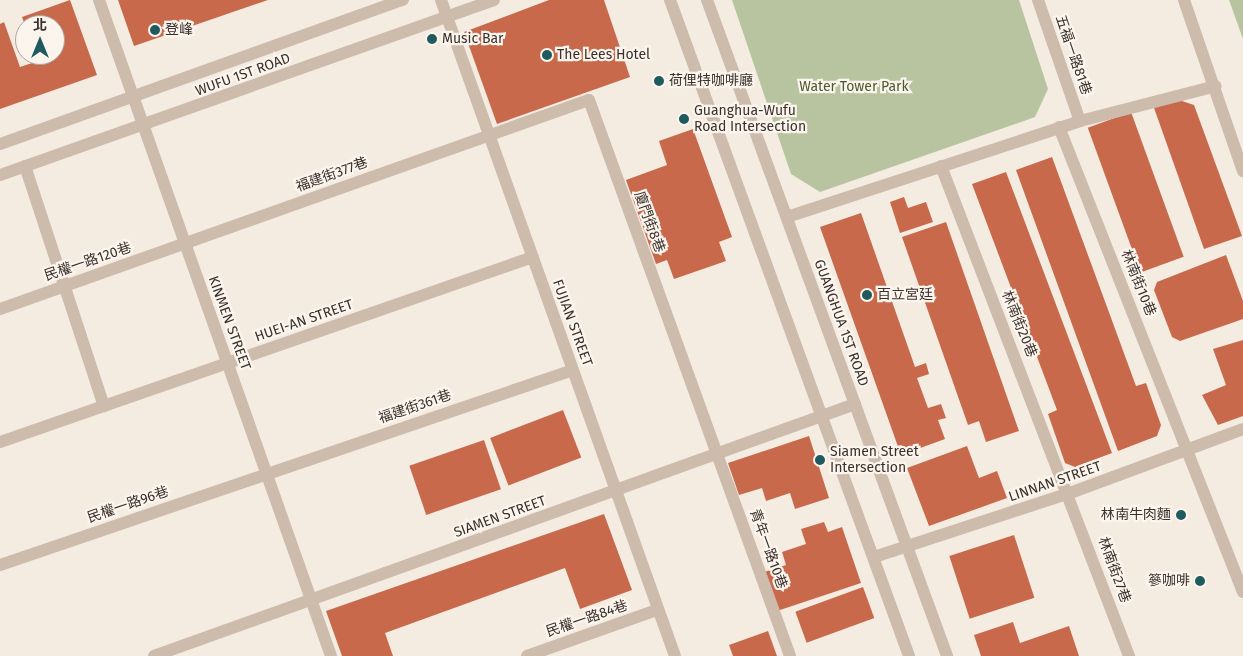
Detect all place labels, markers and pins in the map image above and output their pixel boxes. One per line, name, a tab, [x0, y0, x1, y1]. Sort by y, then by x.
place label: 登峰	[165, 22, 193, 38]
marker: 登峰	[149, 24, 161, 36]
place label: Music Bar	[442, 31, 503, 47]
marker: Music Bar	[426, 33, 438, 45]
place label: The Lees Hotel	[557, 47, 650, 63]
marker: The Lees Hotel	[541, 49, 553, 61]
place label: 荷俚特咖啡廳	[669, 73, 753, 89]
marker: 荷俚特咖啡廳	[653, 75, 665, 87]
place label: Guanghua-Wufu Road Intersection	[694, 103, 806, 136]
marker: Guanghua-Wufu Road Intersection	[678, 113, 690, 125]
place label: 百立宮廷	[877, 287, 933, 303]
marker: 百立宮廷	[861, 289, 873, 301]
place label: Siamen Street Intersection	[830, 444, 919, 477]
marker: Siamen Street Intersection	[814, 454, 826, 466]
place label: 林南牛肉麵	[1101, 507, 1171, 523]
marker: 林南牛肉麵	[1175, 509, 1187, 521]
place label: 篸咖啡	[1148, 573, 1190, 589]
marker: 篸咖啡	[1194, 575, 1206, 587]

